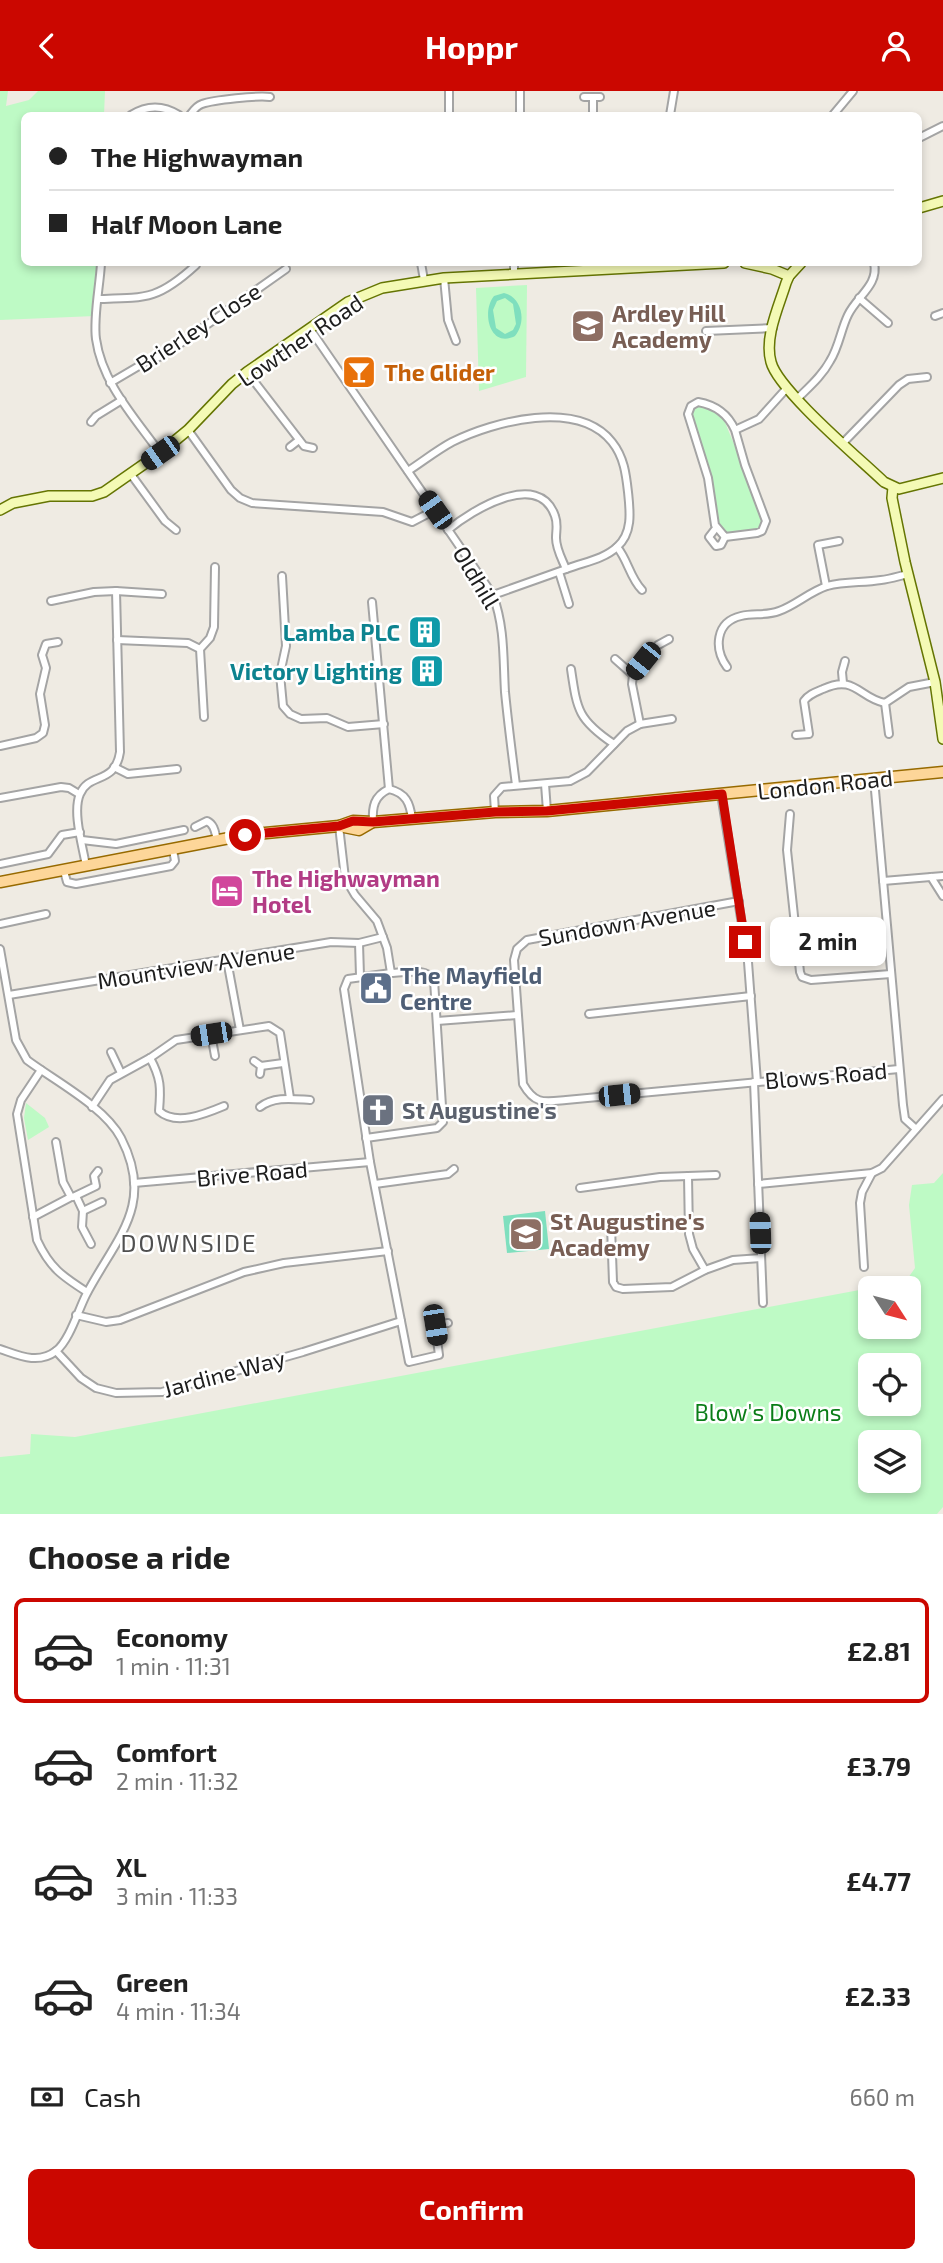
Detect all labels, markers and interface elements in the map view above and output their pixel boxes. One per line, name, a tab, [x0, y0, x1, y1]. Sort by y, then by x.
icon: back	[28, 27, 66, 65]
text: Hoppr	[425, 27, 518, 65]
icon: person	[877, 27, 915, 65]
text: The Highwayman	[91, 141, 303, 172]
text: Half Moon Lane	[91, 208, 283, 239]
street label: Brierley Close	[130, 276, 266, 378]
street label: Lowther Road	[232, 288, 368, 392]
place label: Ardley Hill Academy	[612, 299, 726, 353]
school or university icon: Ardley Hill Academy	[569, 307, 607, 345]
bar icon: The Glider	[340, 353, 378, 391]
place label: The Glider	[384, 358, 495, 386]
car	[137, 432, 184, 474]
car	[415, 487, 456, 533]
street label: Oldhill	[447, 541, 507, 614]
building icon: Lamba PLC	[406, 613, 444, 651]
place label: Lamba PLC	[283, 618, 400, 646]
car	[622, 638, 665, 684]
building icon: Victory Lighting	[408, 652, 446, 690]
place label: Victory Lighting	[230, 657, 403, 685]
street label: London Road	[756, 763, 894, 805]
route start	[229, 819, 261, 851]
place label: The Highwayman Hotel	[252, 864, 440, 918]
hotel icon: The Highwayman Hotel	[208, 872, 246, 910]
street label: Sundown Avenue	[536, 893, 718, 951]
callout: 2 min	[770, 917, 885, 967]
route end	[729, 926, 761, 958]
text: 2 min	[799, 927, 857, 955]
street label: Mountview AVenue	[95, 936, 297, 994]
place label: The Mayfield Centre	[400, 961, 542, 1015]
public building icon: The Mayfield Centre	[357, 969, 395, 1007]
car	[189, 1020, 234, 1048]
street label: Blows Road	[764, 1056, 888, 1094]
car	[598, 1082, 641, 1108]
church icon: St Augustine's	[359, 1091, 397, 1129]
place label: St Augustine's	[402, 1096, 557, 1124]
street label: Brive Road	[195, 1154, 309, 1192]
place label: St Augustine's Academy	[550, 1207, 705, 1261]
car	[749, 1212, 772, 1254]
school or university icon: St Augustine's Academy	[507, 1215, 545, 1253]
district label: DOWNSIDE	[121, 1228, 257, 1257]
north arrow	[858, 1276, 920, 1339]
map controls	[858, 1276, 921, 1493]
car	[422, 1303, 449, 1347]
street label: Jardine Way	[160, 1343, 288, 1403]
button: locate	[858, 1353, 921, 1416]
park label: Blow's Downs	[695, 1398, 841, 1426]
button: layers	[858, 1430, 921, 1493]
text: Choose a ride	[28, 1537, 231, 1575]
icon: car	[32, 1619, 95, 1682]
text: Economy	[116, 1621, 228, 1652]
text: £2.81	[847, 1635, 911, 1666]
text: 1 min · 11:31	[116, 1652, 231, 1680]
icon: car	[32, 1734, 95, 1797]
text: Comfort	[116, 1736, 217, 1767]
text: £3.79	[846, 1750, 911, 1781]
text: 2 min · 11:32	[116, 1767, 238, 1795]
icon: car	[32, 1849, 95, 1912]
text: XL	[116, 1851, 147, 1882]
text: £4.77	[846, 1865, 911, 1896]
text: 3 min · 11:33	[116, 1882, 238, 1910]
icon: car	[32, 1964, 95, 2027]
text: Green	[116, 1966, 189, 1997]
text: £2.33	[845, 1980, 911, 2011]
text: 4 min · 11:34	[116, 1997, 241, 2025]
icon: cash	[28, 2078, 66, 2116]
text: Cash	[84, 2081, 141, 2112]
text: 660 m	[850, 2083, 915, 2111]
button: Confirm	[28, 2169, 915, 2249]

